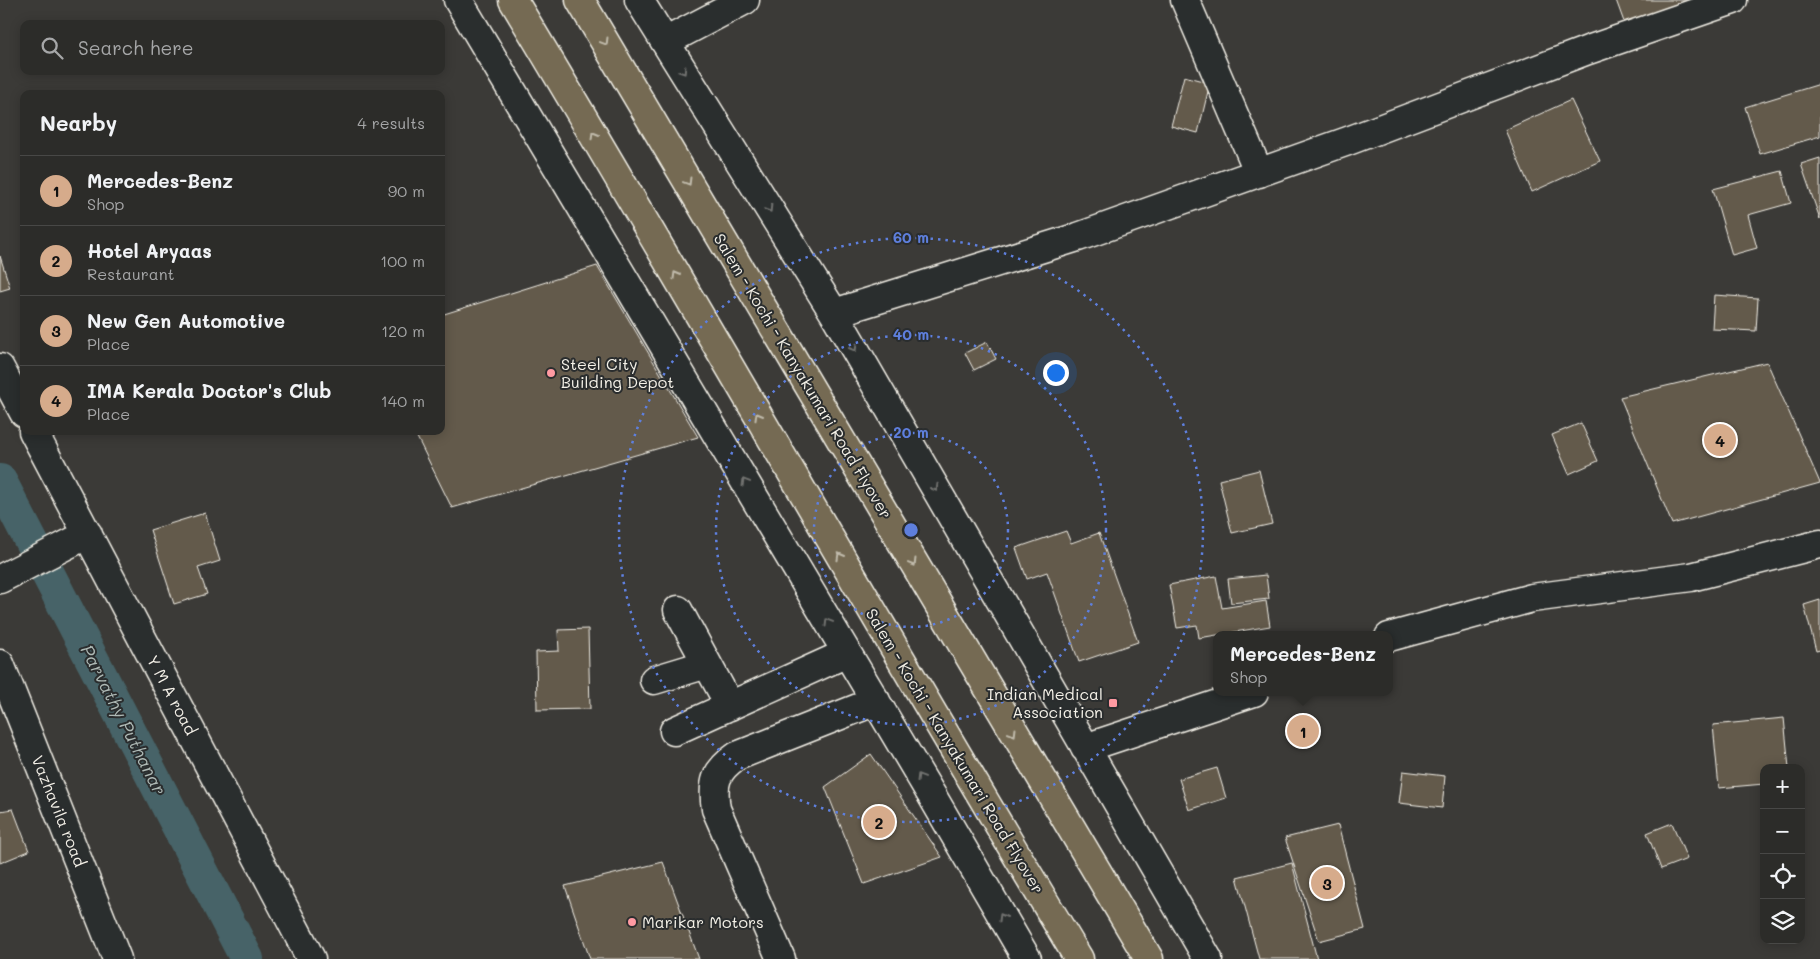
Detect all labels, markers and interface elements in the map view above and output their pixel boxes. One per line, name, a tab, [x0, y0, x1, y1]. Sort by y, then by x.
search box	[20, 20, 445, 75]
icon: search	[38, 34, 66, 62]
text: Search here	[78, 35, 194, 60]
one-way arrow	[599, 36, 609, 45]
one-way arrow	[677, 66, 687, 75]
text: Nearby	[40, 109, 117, 136]
text: 4 results	[357, 112, 425, 133]
one-way arrow	[590, 131, 600, 140]
text: Mercedes-Benz	[87, 168, 233, 193]
one-way arrow	[682, 176, 692, 185]
text: 1	[52, 180, 60, 201]
text: 90 m	[388, 180, 425, 201]
text: Shop	[87, 193, 124, 214]
one-way arrow	[763, 203, 772, 213]
text: 60 m	[893, 227, 929, 247]
street label: Salem - Kochi - Kanyakumari Road Flyover	[710, 229, 897, 522]
text: Hotel Aryaas	[87, 238, 212, 263]
text: 2	[52, 250, 60, 271]
text: 100 m	[380, 250, 425, 271]
text: Restaurant	[87, 263, 175, 284]
one-way arrow	[672, 272, 682, 281]
text: New Gen Automotive	[87, 308, 285, 333]
text: 3	[51, 320, 61, 341]
text: 120 m	[381, 320, 425, 341]
text: 40 m	[893, 324, 929, 344]
text: Place	[87, 333, 130, 354]
one-way arrow	[847, 342, 857, 351]
place label: Steel City Building Depot	[561, 353, 674, 392]
your location	[1043, 360, 1069, 386]
marker: Steel City Building Depot	[545, 367, 557, 379]
text: IMA Kerala Doctor's Club	[87, 378, 331, 403]
text: 4	[51, 390, 61, 411]
text: 140 m	[381, 390, 425, 411]
text: Place	[87, 403, 130, 424]
one-way arrow	[754, 412, 764, 421]
pin: 4	[1704, 421, 1736, 459]
text: 20 m	[893, 422, 929, 442]
one-way arrow	[742, 479, 752, 488]
one-way arrow	[929, 483, 939, 492]
centre of rings	[902, 521, 920, 539]
one-way arrow	[836, 552, 846, 561]
one-way arrow	[907, 557, 917, 566]
street label: Salem - Kochi - Kanyakumari Road Flyover	[862, 604, 1049, 897]
one-way arrow	[825, 618, 835, 627]
popup	[1213, 631, 1393, 696]
water label: Parvathy Puthanar	[76, 640, 172, 799]
text: Mercedes-Benz	[1230, 641, 1376, 666]
street label: Y M A road	[143, 651, 202, 738]
text: Shop	[1230, 666, 1267, 687]
place label: Indian Medical Association	[987, 683, 1103, 722]
marker: Indian Medical Association	[1107, 697, 1119, 709]
pin: 1	[1287, 712, 1319, 750]
one-way arrow	[1007, 727, 1017, 736]
street label: Vazhavila road	[28, 752, 91, 870]
map controls	[1760, 764, 1805, 944]
button: +	[1760, 764, 1805, 809]
one-way arrow	[917, 773, 927, 782]
pin: 2	[863, 803, 895, 841]
button: −	[1760, 809, 1805, 854]
button: locate	[1760, 854, 1805, 899]
pin: 3	[1311, 864, 1343, 902]
button: layers	[1760, 899, 1805, 944]
place label: Marikar Motors	[642, 911, 764, 932]
one-way arrow	[999, 913, 1009, 922]
marker: Marikar Motors	[626, 916, 638, 928]

